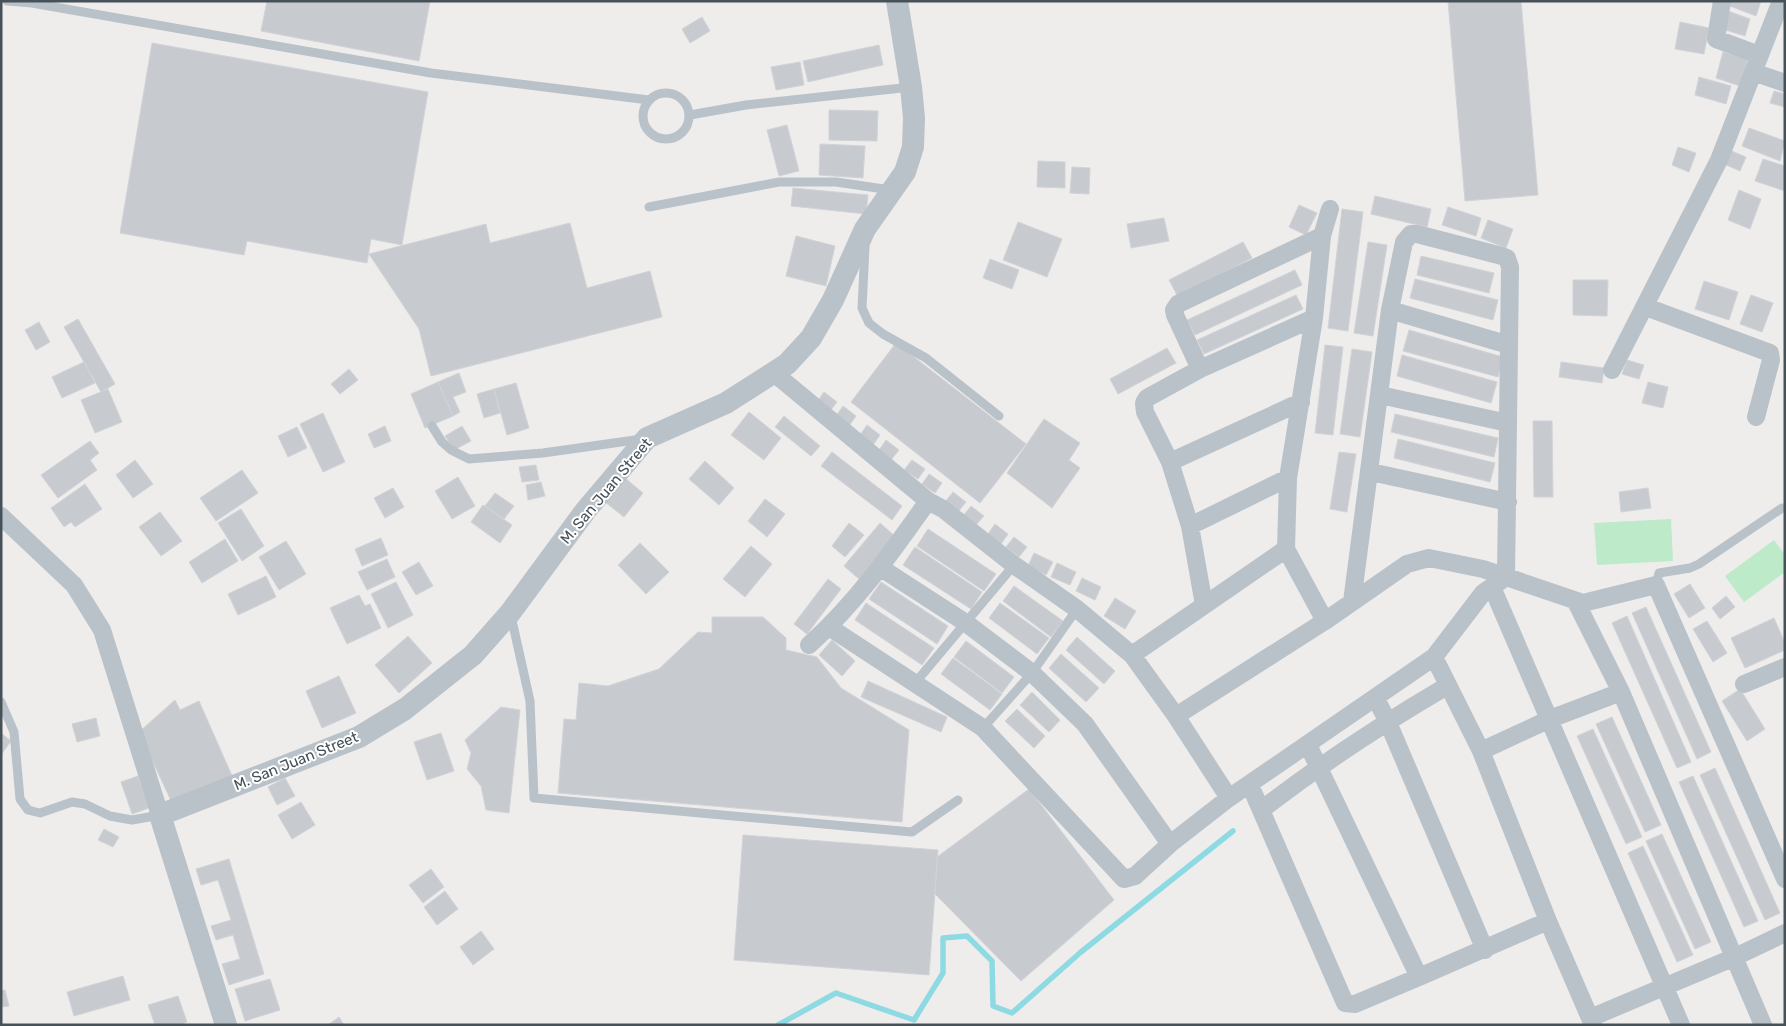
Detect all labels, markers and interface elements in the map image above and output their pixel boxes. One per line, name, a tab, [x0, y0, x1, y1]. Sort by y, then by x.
street label: M. San Juan Street	[557, 434, 656, 548]
street label: M. San Juan Street	[231, 728, 361, 794]

